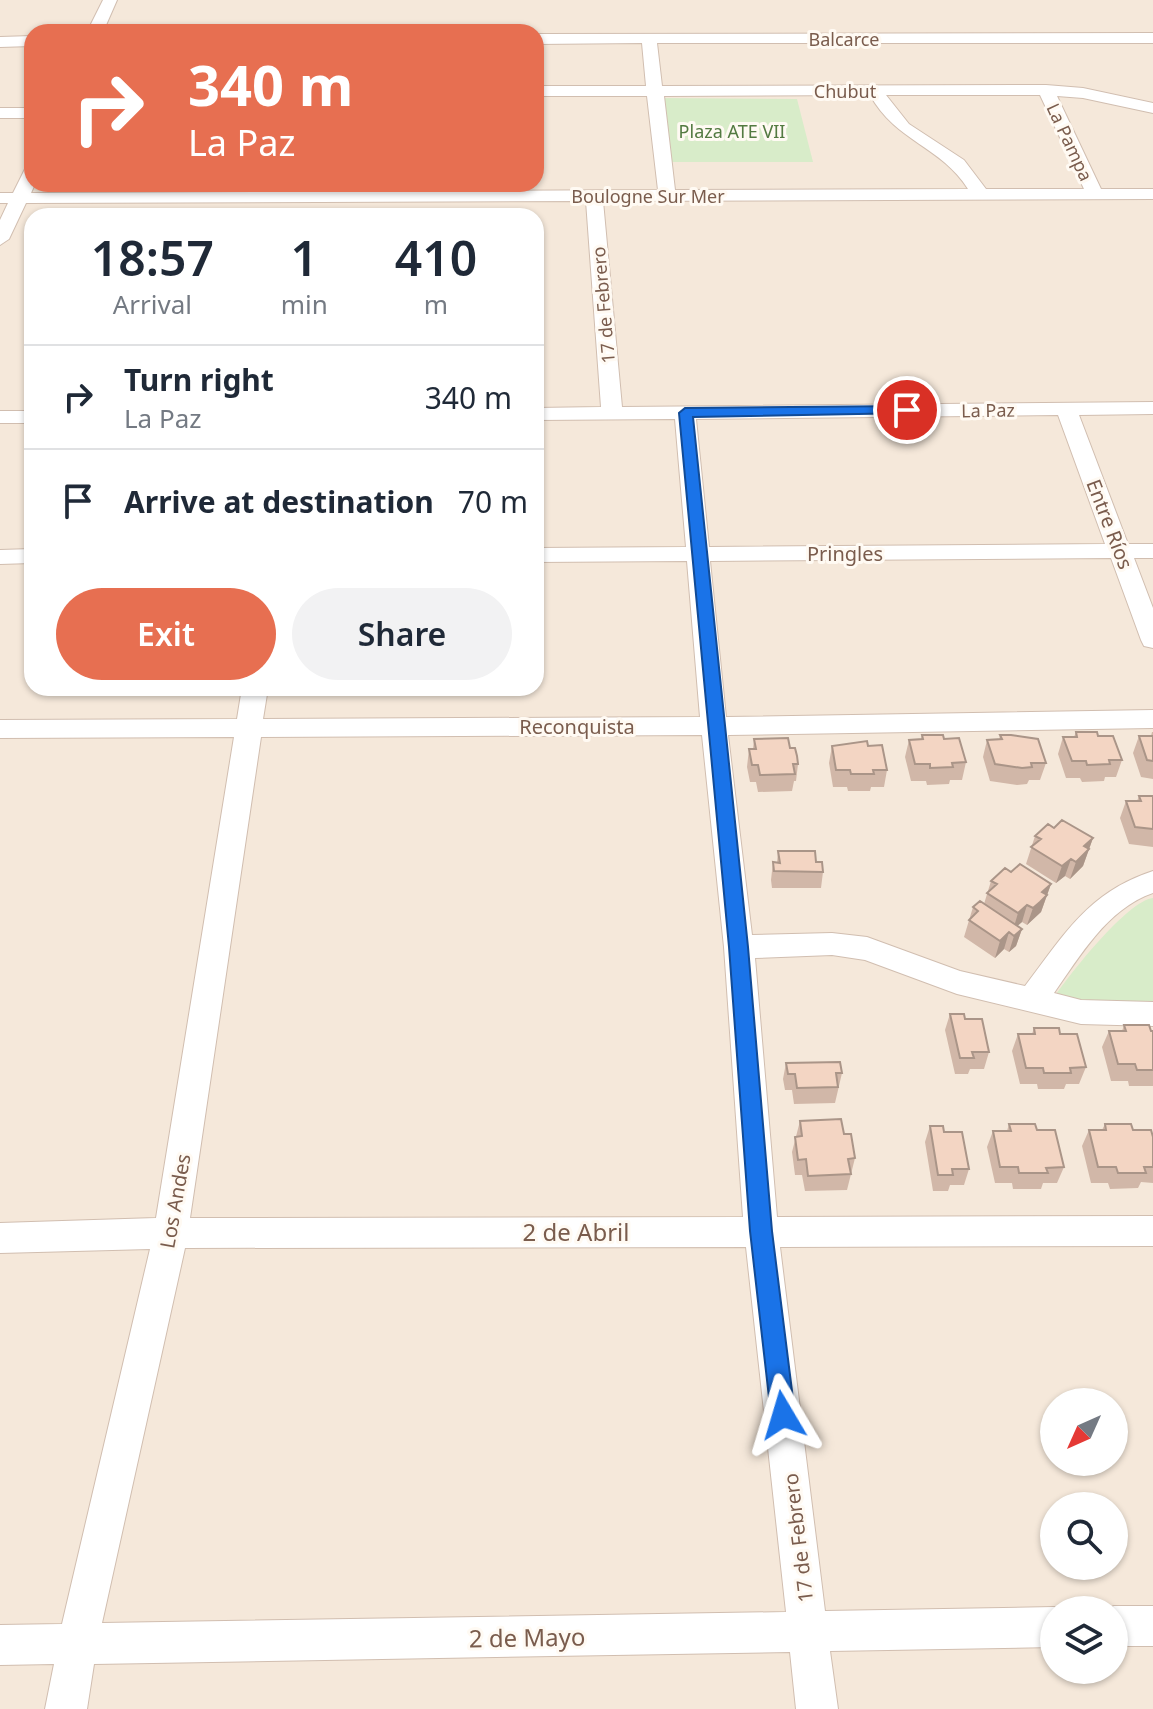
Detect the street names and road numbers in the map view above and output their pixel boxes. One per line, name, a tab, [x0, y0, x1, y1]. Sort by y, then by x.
street label: Balcarce	[808, 27, 880, 51]
street label: Chubut	[814, 79, 877, 103]
street label: La Pampa	[1042, 99, 1098, 185]
street label: Boulogne Sur Mer	[571, 184, 725, 208]
street label: 17 de Febrero	[586, 246, 620, 364]
street label: La Paz	[961, 398, 1015, 422]
street label: Entre Ríos	[1080, 475, 1140, 573]
street label: Pringles	[807, 540, 883, 567]
street label: Reconquista	[519, 713, 635, 740]
street label: Los Andes	[153, 1152, 197, 1250]
street label: 2 de Abril	[523, 1215, 629, 1248]
street label: 17 de Febrero	[777, 1472, 819, 1604]
street label: 2 de Mayo	[468, 1619, 586, 1655]

